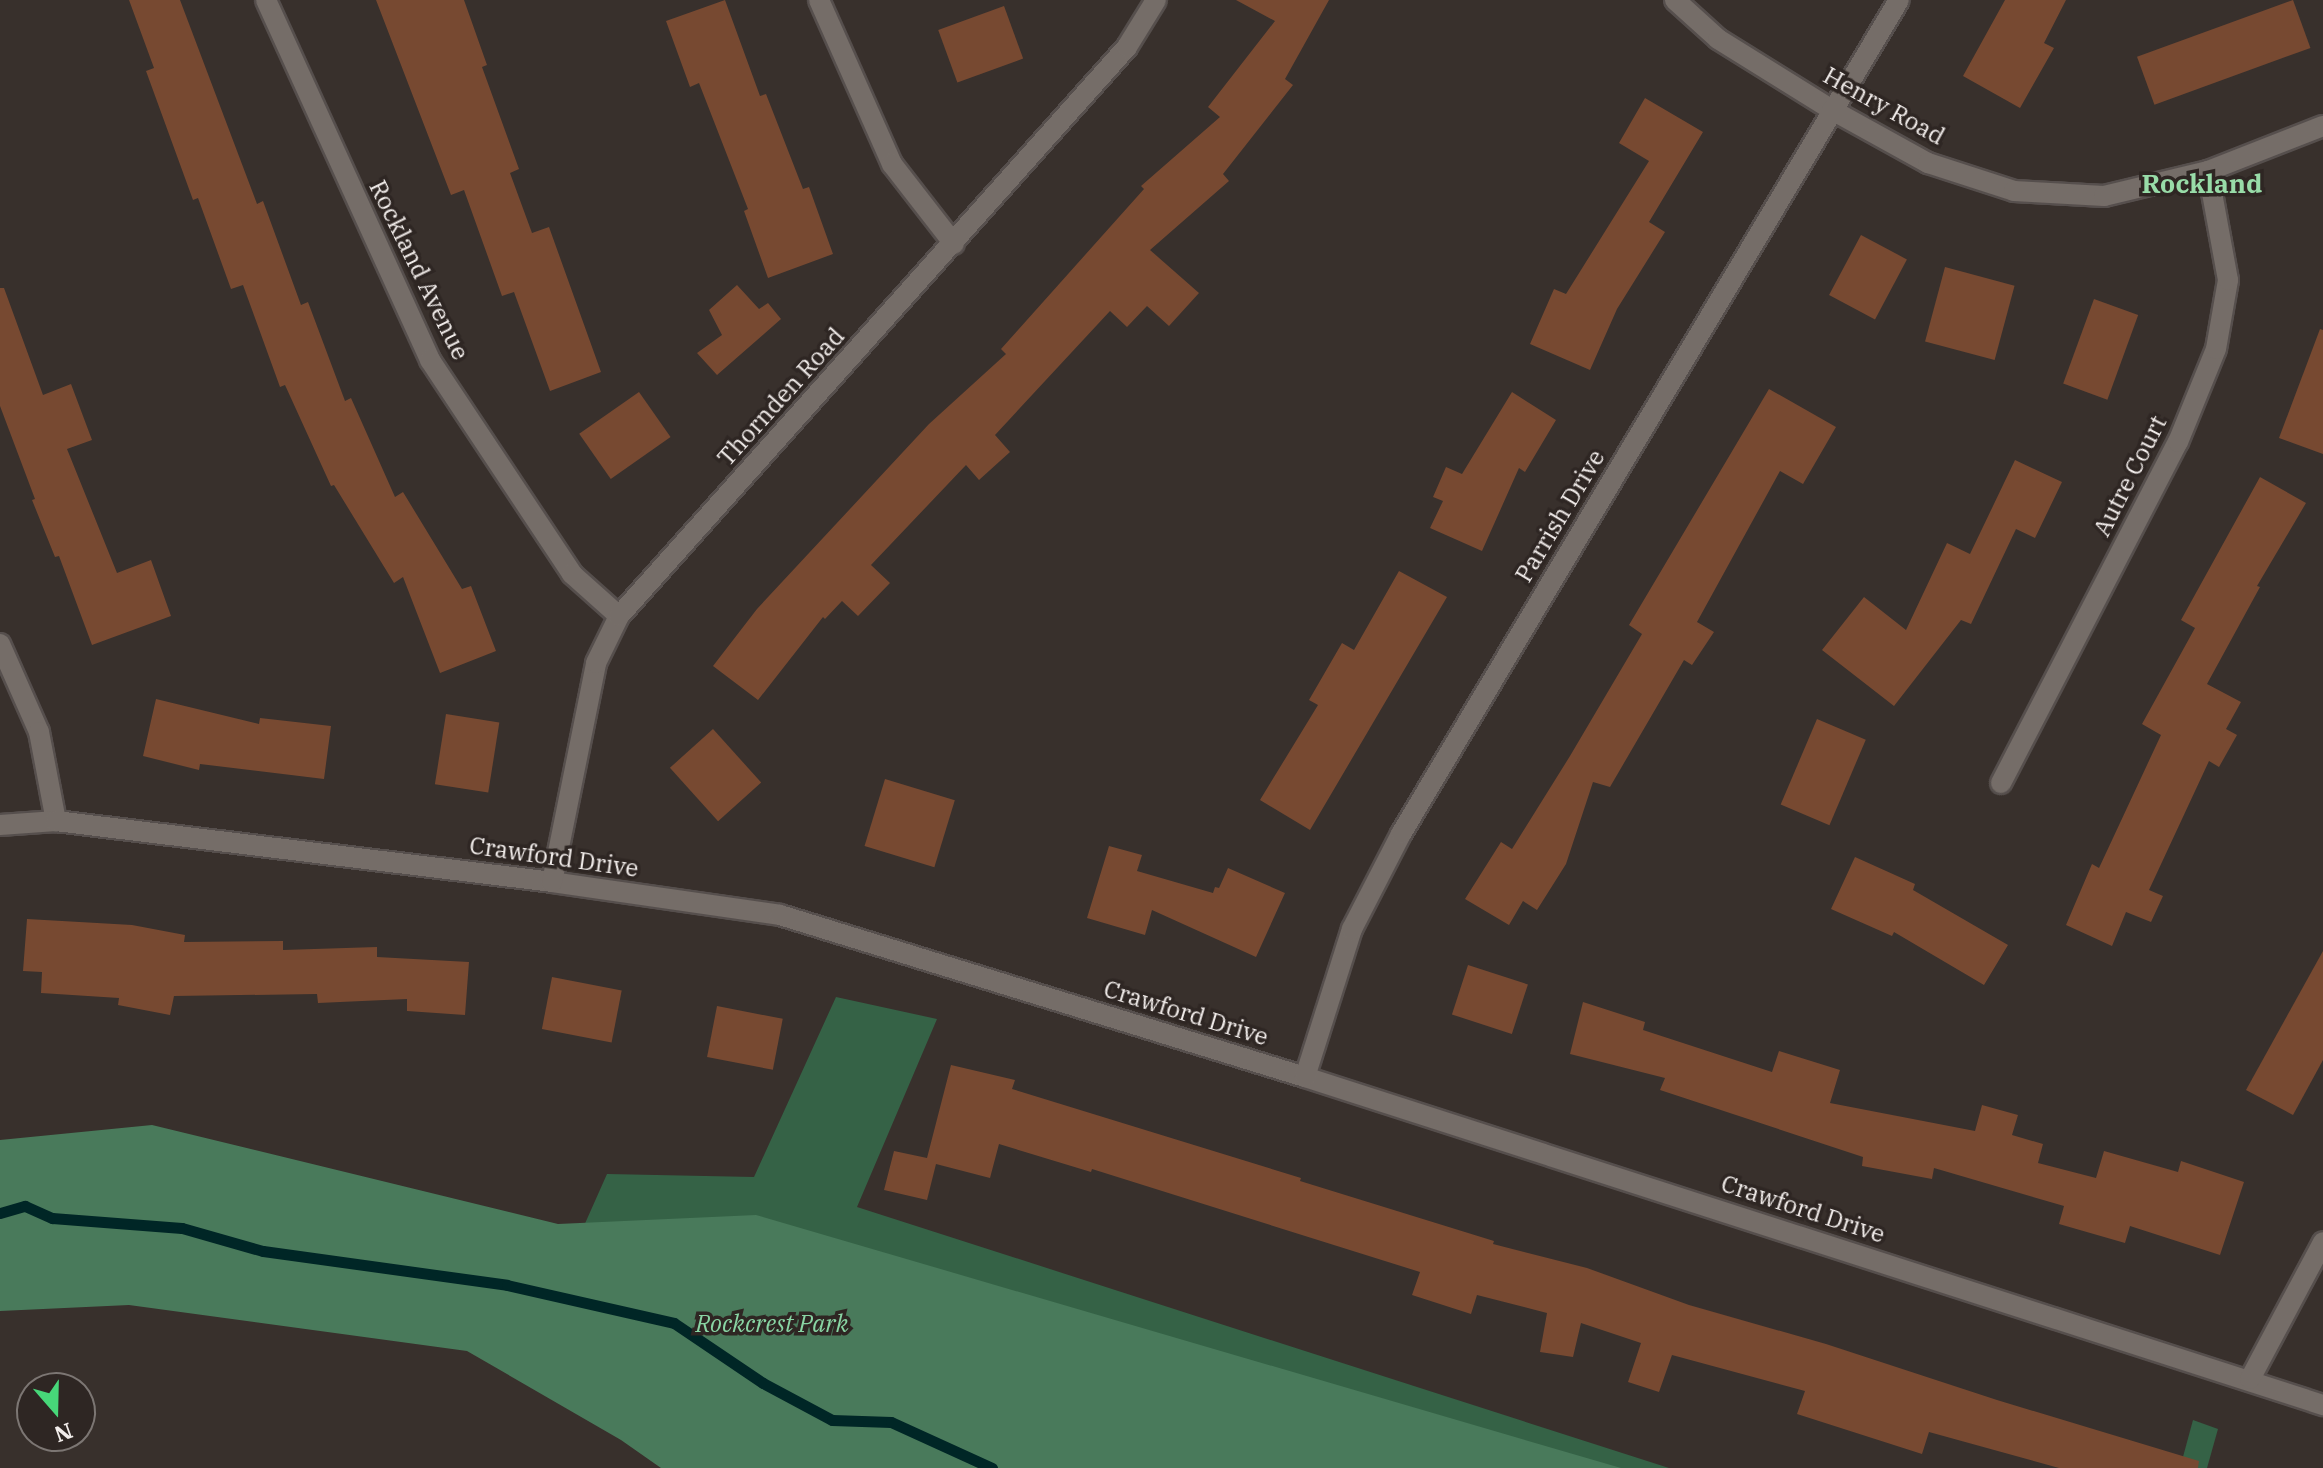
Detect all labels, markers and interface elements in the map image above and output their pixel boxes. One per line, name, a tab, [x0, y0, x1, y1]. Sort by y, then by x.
street label: Henry Road	[1818, 61, 1950, 151]
district label: Rockland	[2142, 168, 2262, 200]
street label: Rockland Avenue	[363, 176, 475, 364]
street label: Thornden Road	[712, 322, 850, 472]
street label: Autre Court	[2087, 411, 2173, 541]
street label: Parrish Drive	[1509, 445, 1611, 587]
street label: Crawford Drive	[468, 831, 640, 883]
street label: Crawford Drive	[1100, 974, 1272, 1052]
street label: Crawford Drive	[1718, 1169, 1888, 1249]
park label: Rockcrest Park	[696, 1310, 848, 1338]
north arrow	[16, 1372, 96, 1452]
text: N	[51, 1417, 77, 1450]

